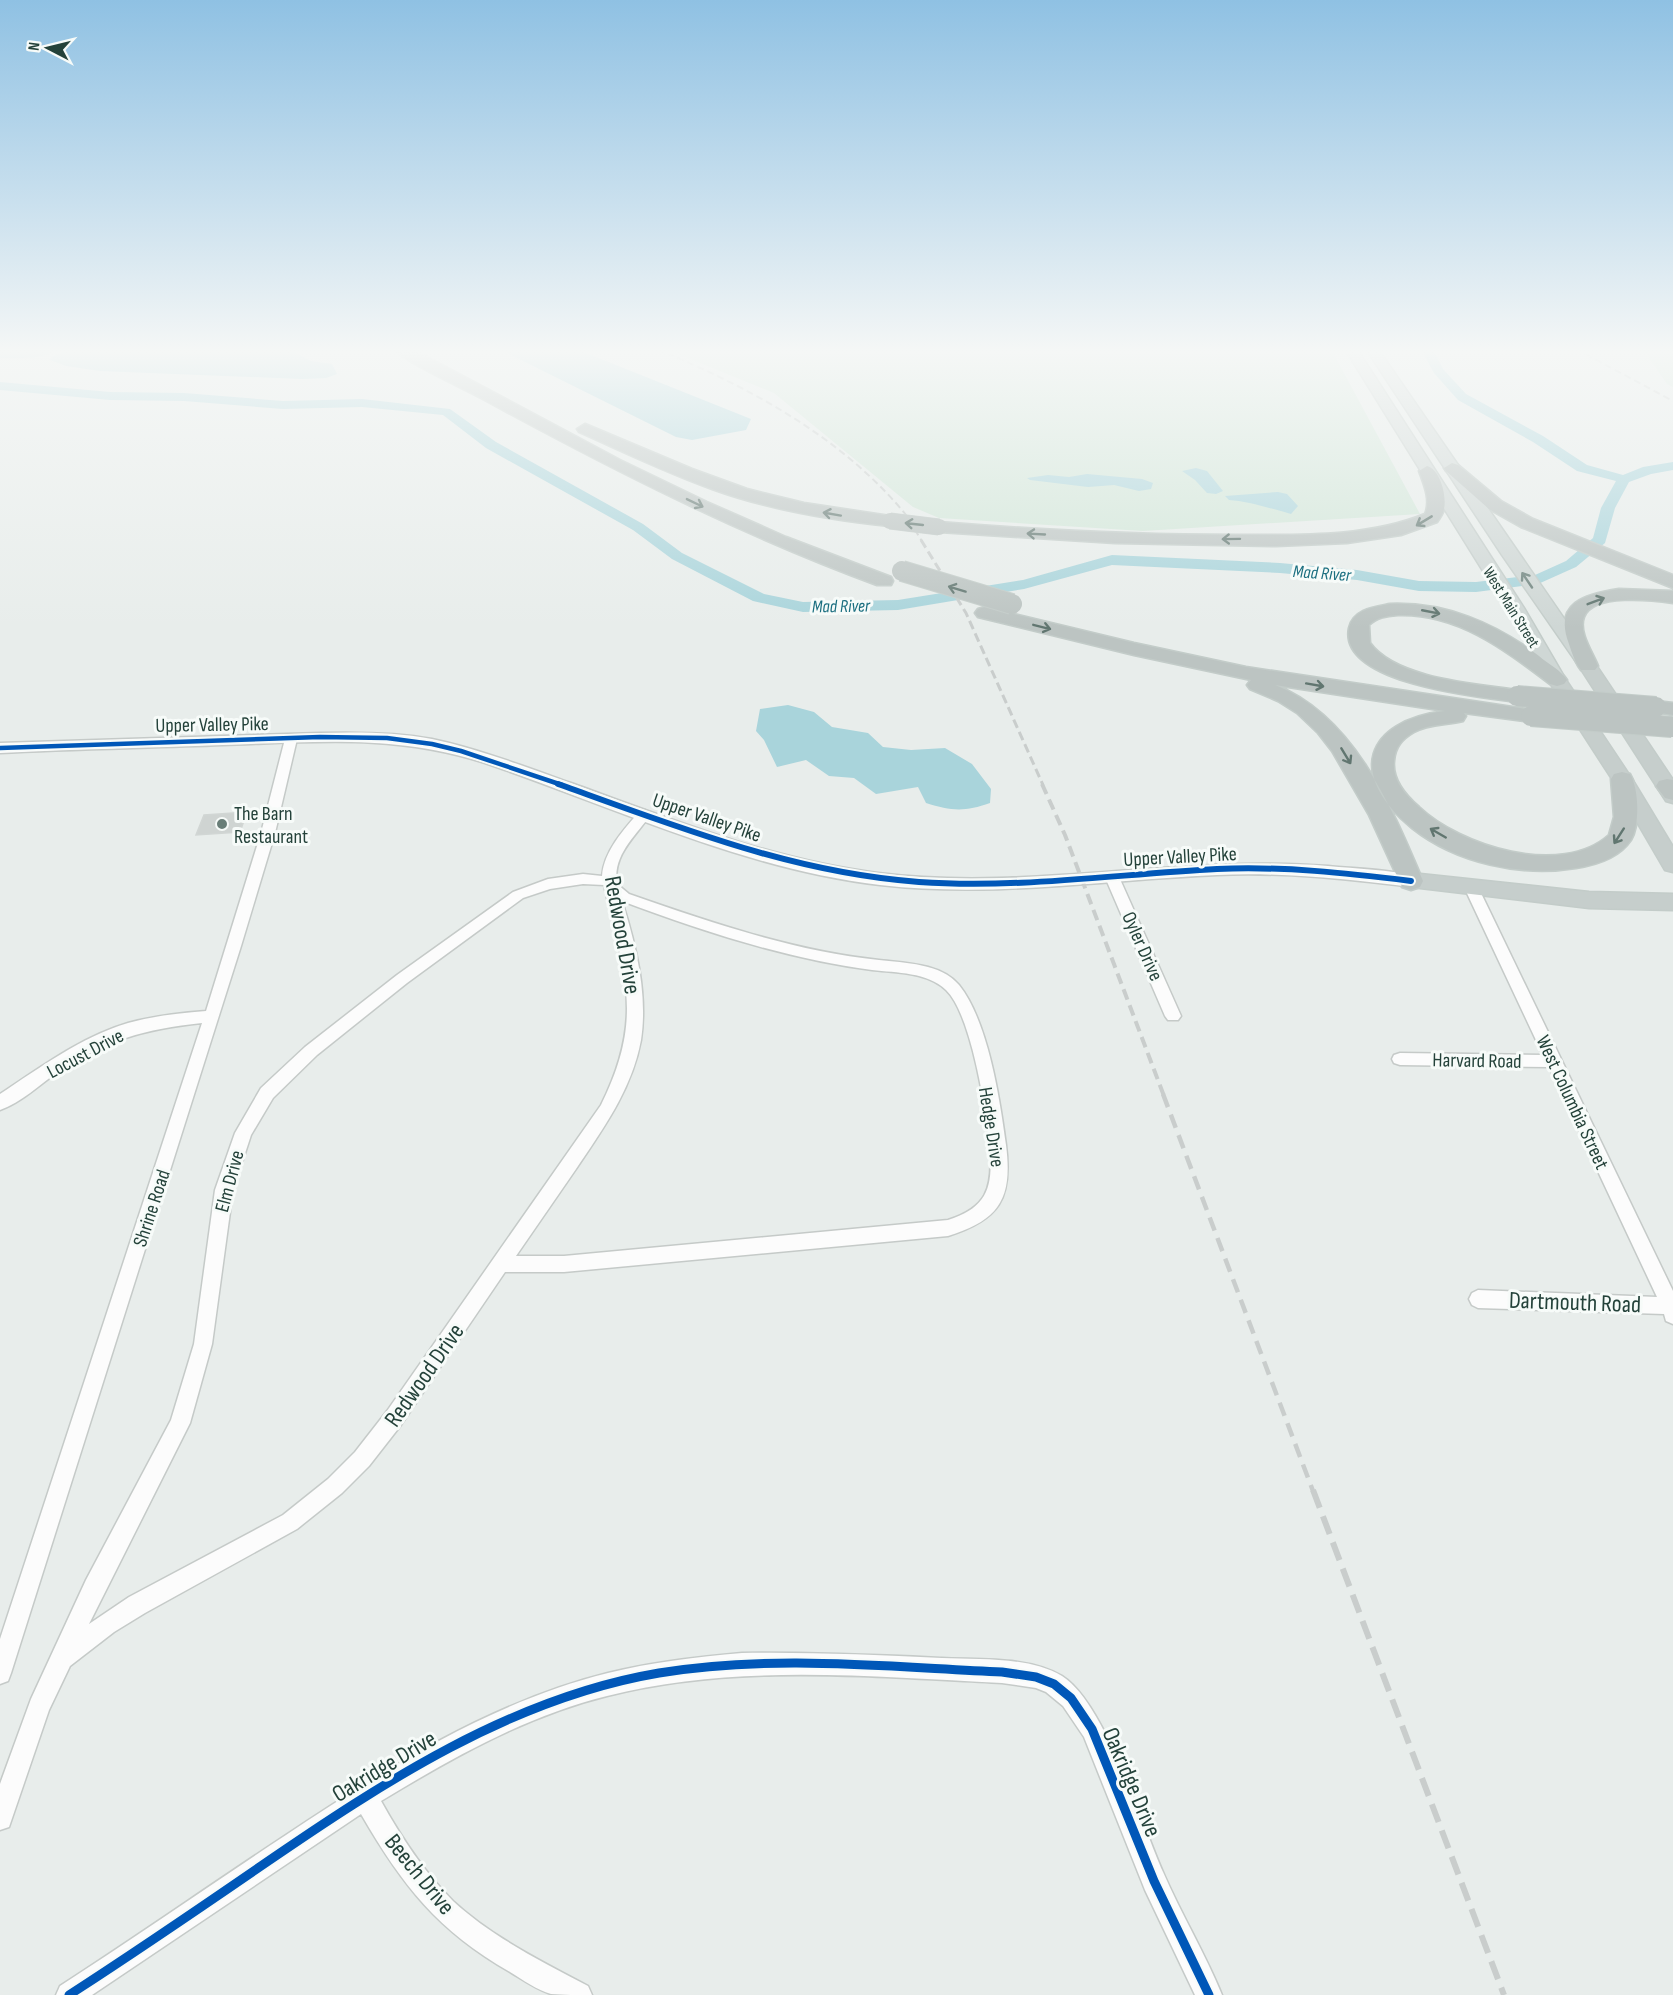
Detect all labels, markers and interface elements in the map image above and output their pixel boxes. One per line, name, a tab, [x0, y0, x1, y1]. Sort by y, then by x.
north arrow	[18, 18, 78, 78]
text: N	[25, 41, 45, 52]
one-way arrow	[685, 498, 703, 509]
one-way arrow	[822, 508, 842, 519]
one-way arrow	[1415, 515, 1432, 528]
one-way arrow	[905, 518, 925, 529]
one-way arrow	[1027, 529, 1047, 540]
one-way arrow	[1222, 533, 1242, 545]
water label: Mad River	[1292, 561, 1353, 586]
street label: West Main Street	[1478, 564, 1543, 652]
one-way arrow	[1521, 573, 1533, 589]
one-way arrow	[947, 582, 966, 593]
one-way arrow	[1586, 594, 1605, 605]
water label: Mad River	[812, 595, 871, 618]
one-way arrow	[1421, 607, 1441, 618]
one-way arrow	[1032, 622, 1051, 634]
one-way arrow	[1305, 680, 1324, 691]
street label: Upper Valley Pike	[155, 712, 269, 738]
one-way arrow	[1341, 747, 1353, 764]
street label: Upper Valley Pike	[649, 788, 764, 848]
place label: The Barn Restaurant	[234, 802, 308, 849]
marker: The Barn Restaurant	[215, 817, 229, 831]
one-way arrow	[1429, 826, 1446, 838]
one-way arrow	[1612, 827, 1625, 844]
street label: Upper Valley Pike	[1123, 842, 1237, 872]
street label: Redwood Drive	[598, 874, 647, 996]
street label: Oyler Drive	[1116, 908, 1168, 985]
street label: Locust Drive	[43, 1024, 128, 1084]
street label: West Columbia Street	[1531, 1032, 1614, 1173]
street label: Harvard Road	[1432, 1048, 1522, 1074]
street label: Hedge Drive	[973, 1085, 1009, 1169]
street label: Elm Drive	[210, 1148, 250, 1215]
street label: Shrine Road	[128, 1167, 176, 1250]
street label: Dartmouth Road	[1508, 1286, 1642, 1319]
street label: Redwood Drive	[378, 1318, 471, 1433]
street label: Oakridge Drive	[1095, 1723, 1168, 1841]
street label: Oakridge Drive	[327, 1724, 442, 1809]
street label: Beech Drive	[378, 1828, 461, 1921]

